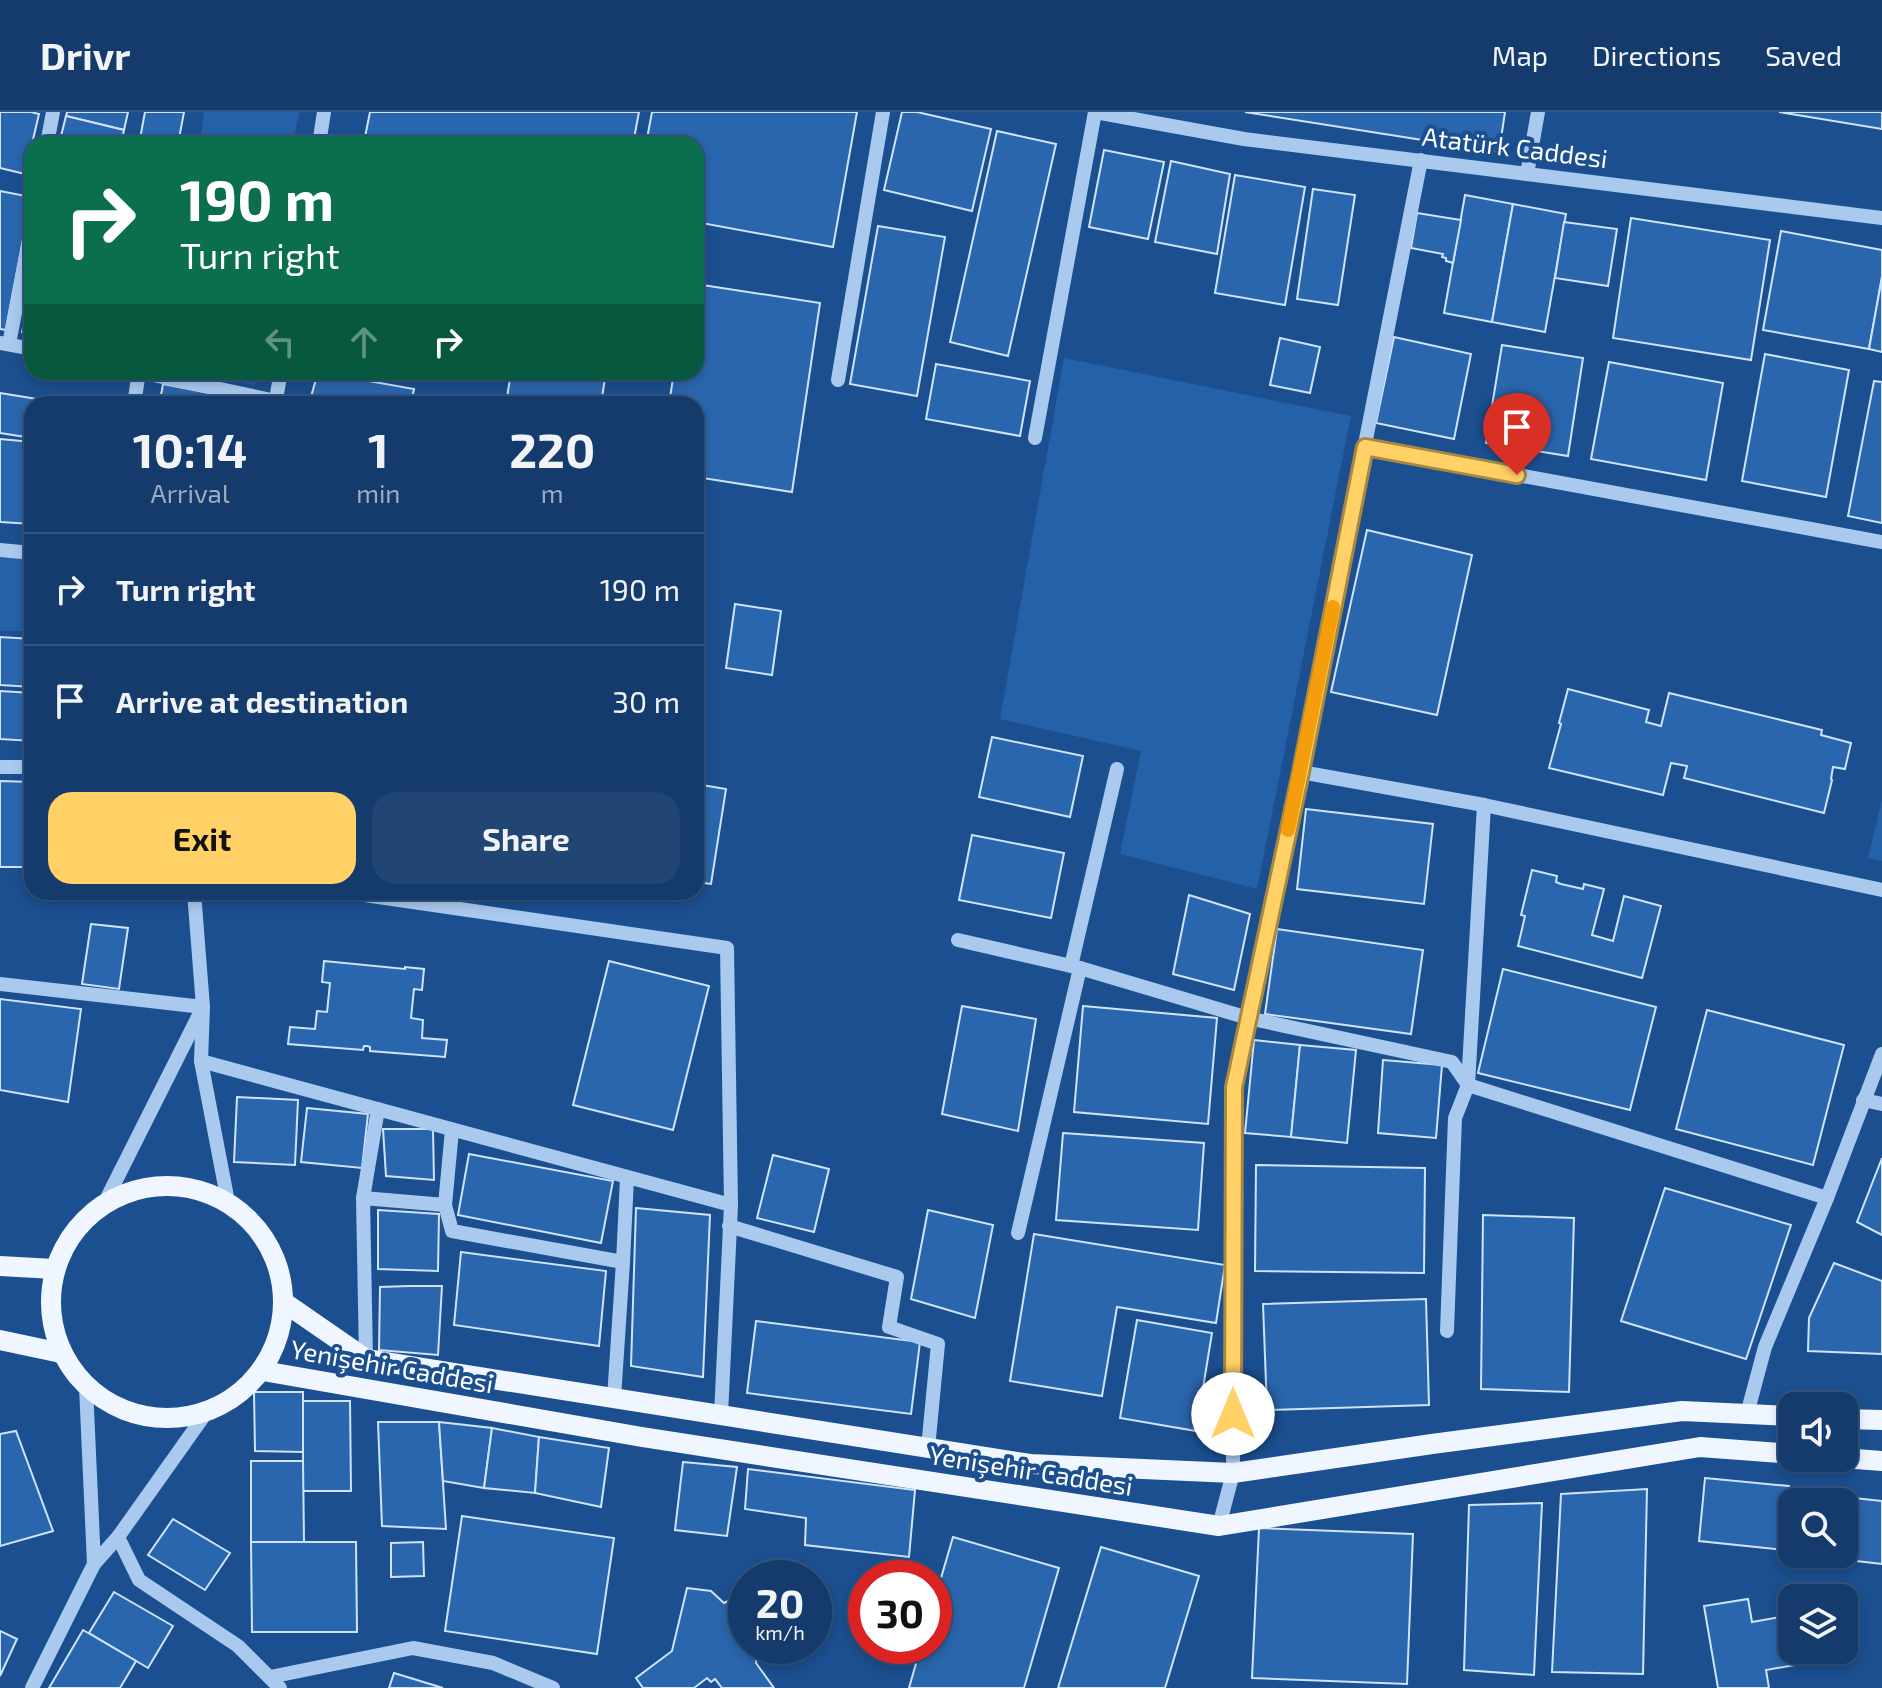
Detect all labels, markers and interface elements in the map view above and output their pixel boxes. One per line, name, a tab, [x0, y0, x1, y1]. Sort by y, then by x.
text: Drivr	[40, 32, 130, 78]
text: Map	[1492, 38, 1548, 72]
text: Directions	[1592, 38, 1721, 72]
text: Saved	[1765, 38, 1842, 72]
street label: Atatürk Caddesi	[1421, 120, 1610, 173]
text: 190 m	[180, 165, 334, 232]
icon: right	[48, 168, 152, 272]
text: Turn right	[180, 233, 340, 276]
icon: left	[258, 320, 302, 364]
icon: ahead	[342, 320, 386, 364]
icon: right	[426, 320, 470, 364]
pin	[1483, 393, 1551, 475]
icon: arrive	[1495, 405, 1539, 449]
text: 10:14	[133, 420, 247, 478]
text: 1	[368, 420, 389, 478]
text: 220	[509, 420, 595, 478]
text: Arrival	[151, 477, 230, 508]
text: min	[356, 477, 400, 508]
text: m	[541, 477, 564, 508]
icon: right	[48, 567, 92, 611]
text: Turn right	[116, 571, 256, 607]
text: 190 m	[600, 571, 680, 607]
icon: arrive	[48, 679, 92, 723]
text: Arrive at destination	[116, 683, 408, 719]
text: 30 m	[612, 683, 680, 719]
button: Exit	[48, 792, 356, 884]
button: Share	[372, 792, 680, 884]
street label: Yenişehir Caddesi	[288, 1332, 496, 1401]
position arrow	[1191, 1372, 1275, 1456]
map controls	[1778, 1392, 1858, 1664]
button: sound	[1778, 1392, 1858, 1472]
street label: Yenişehir Caddesi	[927, 1438, 1135, 1503]
button: search	[1778, 1488, 1858, 1568]
speed limit sign: 30	[848, 1560, 952, 1664]
text: 20	[756, 1578, 804, 1626]
button: layers	[1778, 1584, 1858, 1664]
text: km/h	[755, 1620, 805, 1644]

